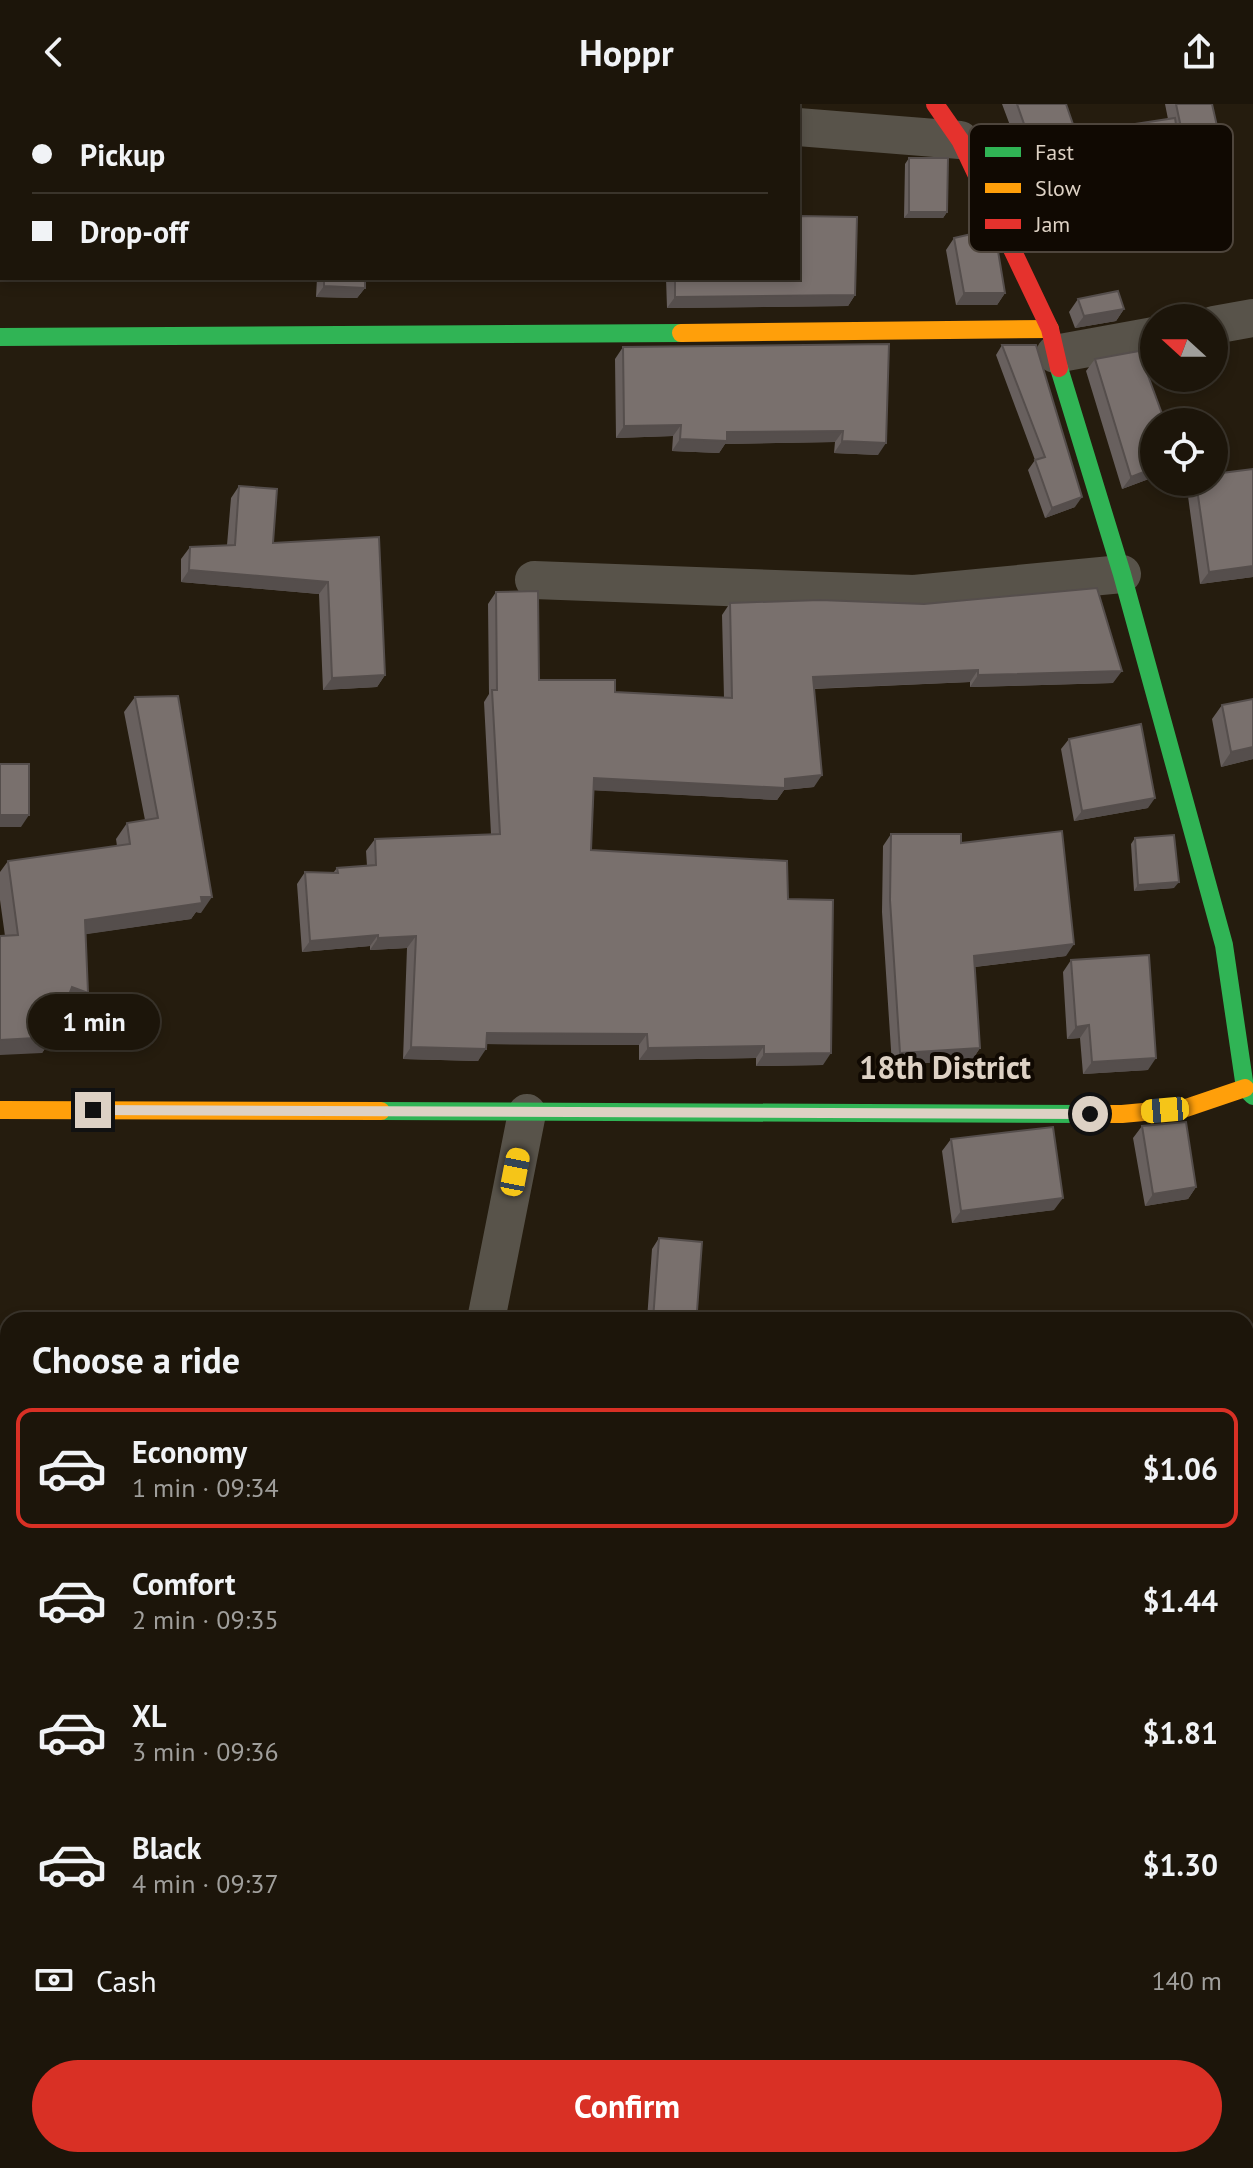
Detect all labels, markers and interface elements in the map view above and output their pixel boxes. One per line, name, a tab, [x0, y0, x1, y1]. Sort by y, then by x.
text: Hoppr	[579, 29, 674, 76]
icon: back	[32, 30, 76, 74]
icon: share	[1177, 30, 1221, 74]
legend	[969, 124, 1233, 252]
text: Pickup	[80, 135, 165, 174]
text: Fast	[1035, 138, 1075, 166]
text: Slow	[1035, 174, 1081, 202]
text: Jam	[1034, 210, 1070, 238]
text: Drop-off	[80, 212, 188, 251]
north arrow	[1140, 304, 1228, 392]
map controls	[1140, 304, 1228, 496]
button: locate	[1140, 408, 1228, 496]
callout: 1 min	[27, 994, 159, 1050]
text: 1 min	[62, 1005, 126, 1038]
district label: 18th District	[859, 1046, 1032, 1088]
route end	[75, 1092, 111, 1128]
route start	[1072, 1096, 1108, 1132]
car	[1140, 1096, 1190, 1124]
car	[499, 1146, 531, 1198]
text: Choose a ride	[32, 1336, 240, 1383]
icon: car	[36, 1432, 108, 1504]
text: Economy	[132, 1432, 247, 1471]
text: $1.06	[1143, 1449, 1218, 1488]
text: 1 min · 09:34	[132, 1471, 279, 1504]
icon: car	[36, 1564, 108, 1636]
text: Comfort	[132, 1564, 235, 1603]
text: $1.44	[1143, 1581, 1218, 1620]
text: 2 min · 09:35	[132, 1603, 279, 1636]
icon: car	[36, 1696, 108, 1768]
text: XL	[132, 1696, 166, 1735]
text: $1.81	[1143, 1713, 1218, 1752]
text: 3 min · 09:36	[132, 1735, 279, 1768]
icon: car	[36, 1828, 108, 1900]
text: Black	[132, 1828, 201, 1867]
text: $1.30	[1143, 1845, 1218, 1884]
text: 4 min · 09:37	[132, 1867, 279, 1900]
icon: cash	[32, 1958, 76, 2002]
text: Cash	[96, 1961, 157, 2000]
text: 140 m	[1151, 1964, 1222, 1997]
button: Confirm	[32, 2060, 1222, 2152]

